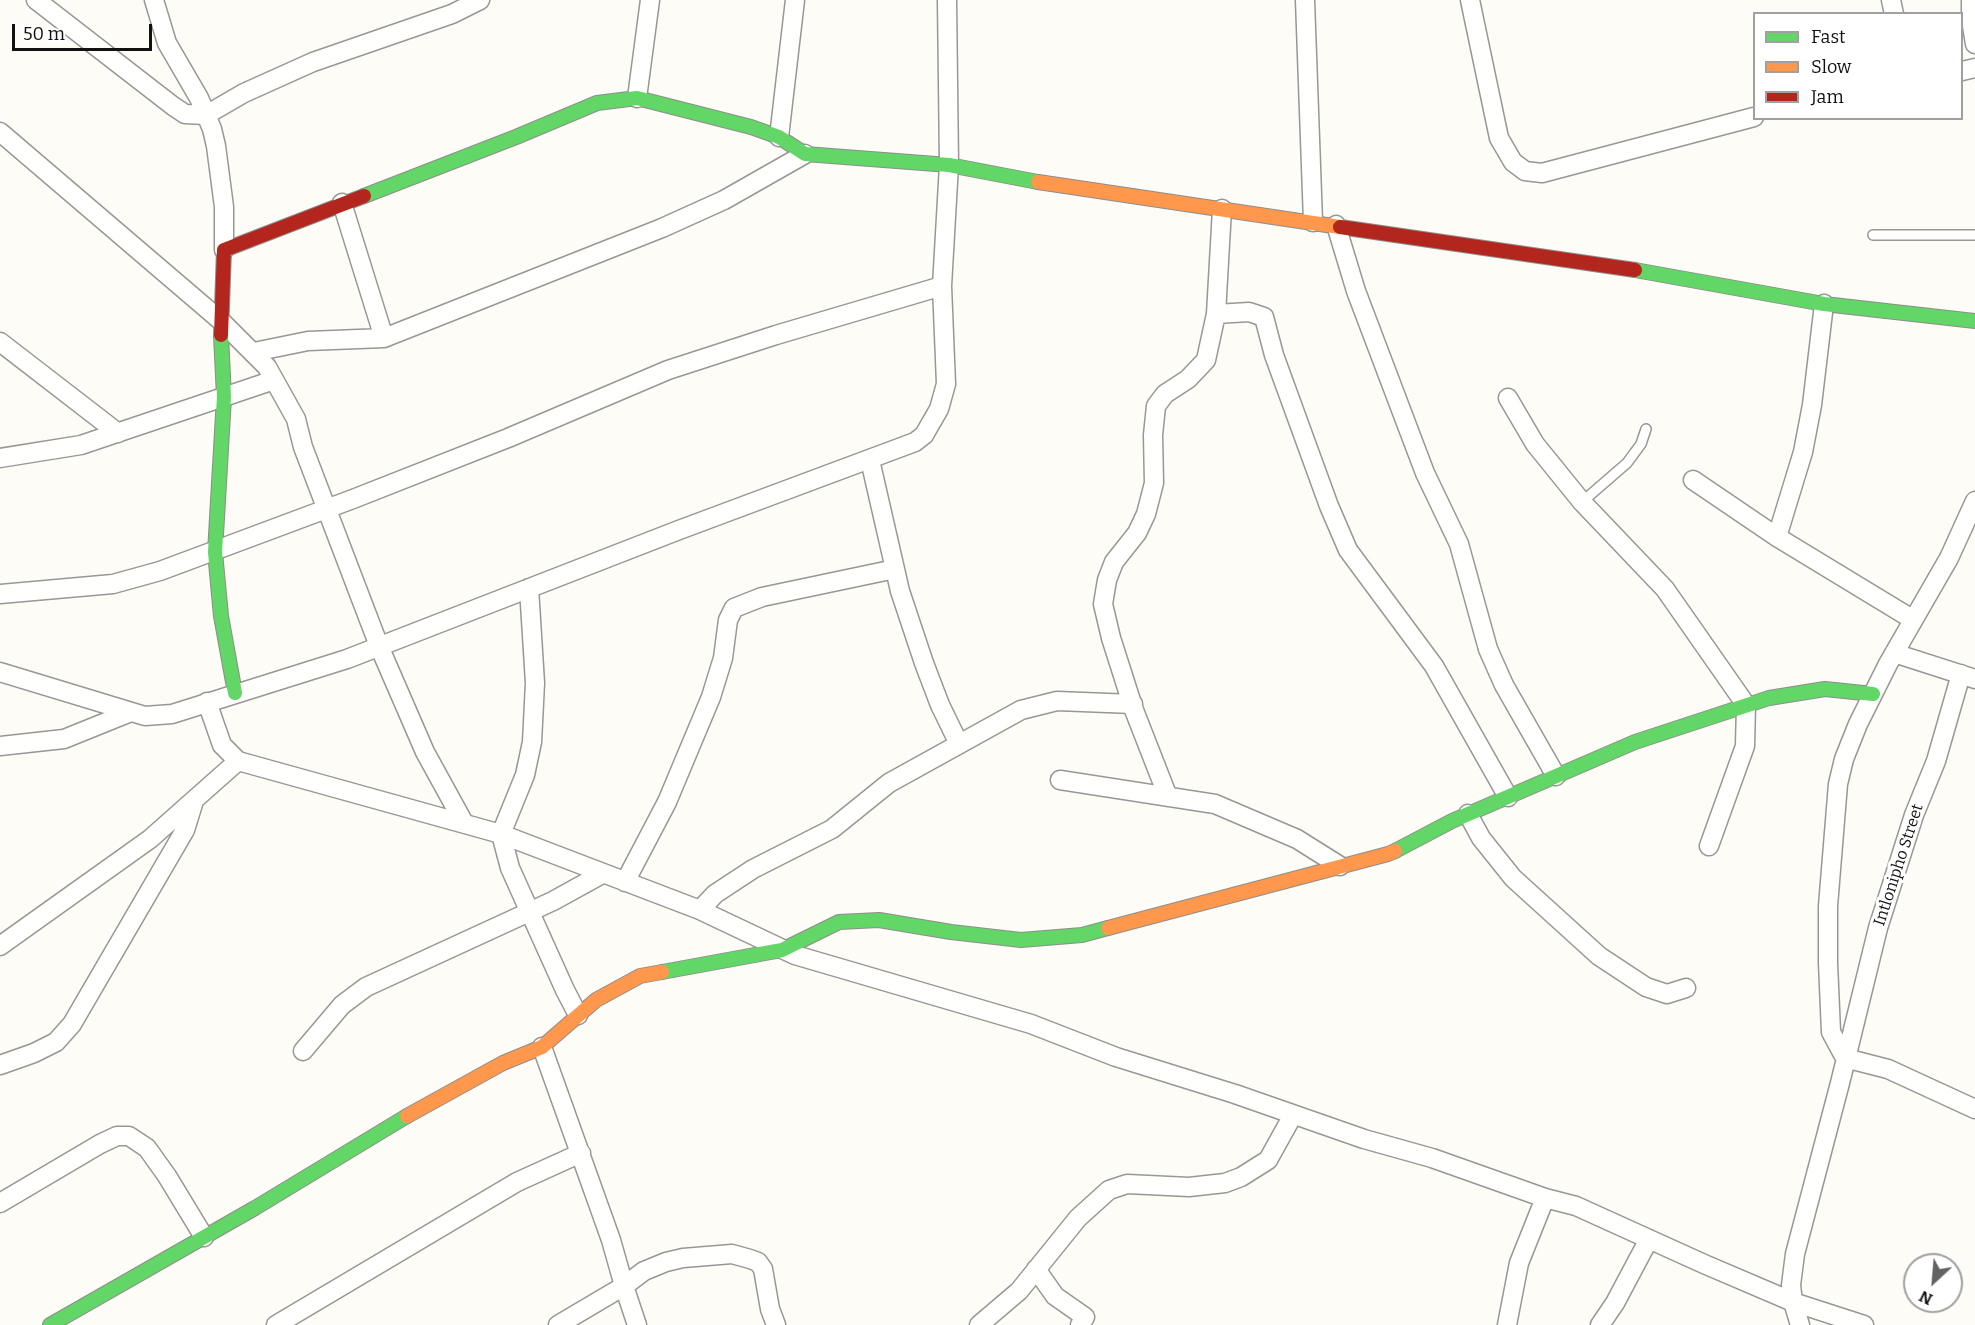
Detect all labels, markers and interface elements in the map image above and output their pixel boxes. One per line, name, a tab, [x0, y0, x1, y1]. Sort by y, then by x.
scale bar	[15, 12, 154, 50]
legend	[1753, 12, 1963, 120]
text: 50 m	[23, 23, 65, 45]
text: Fast	[1811, 26, 1846, 48]
text: Slow	[1811, 56, 1851, 78]
text: Jam	[1811, 86, 1844, 108]
street label: Intlonipho Street	[1870, 802, 1928, 928]
north arrow	[1903, 1253, 1963, 1313]
text: N	[1916, 1287, 1935, 1309]

